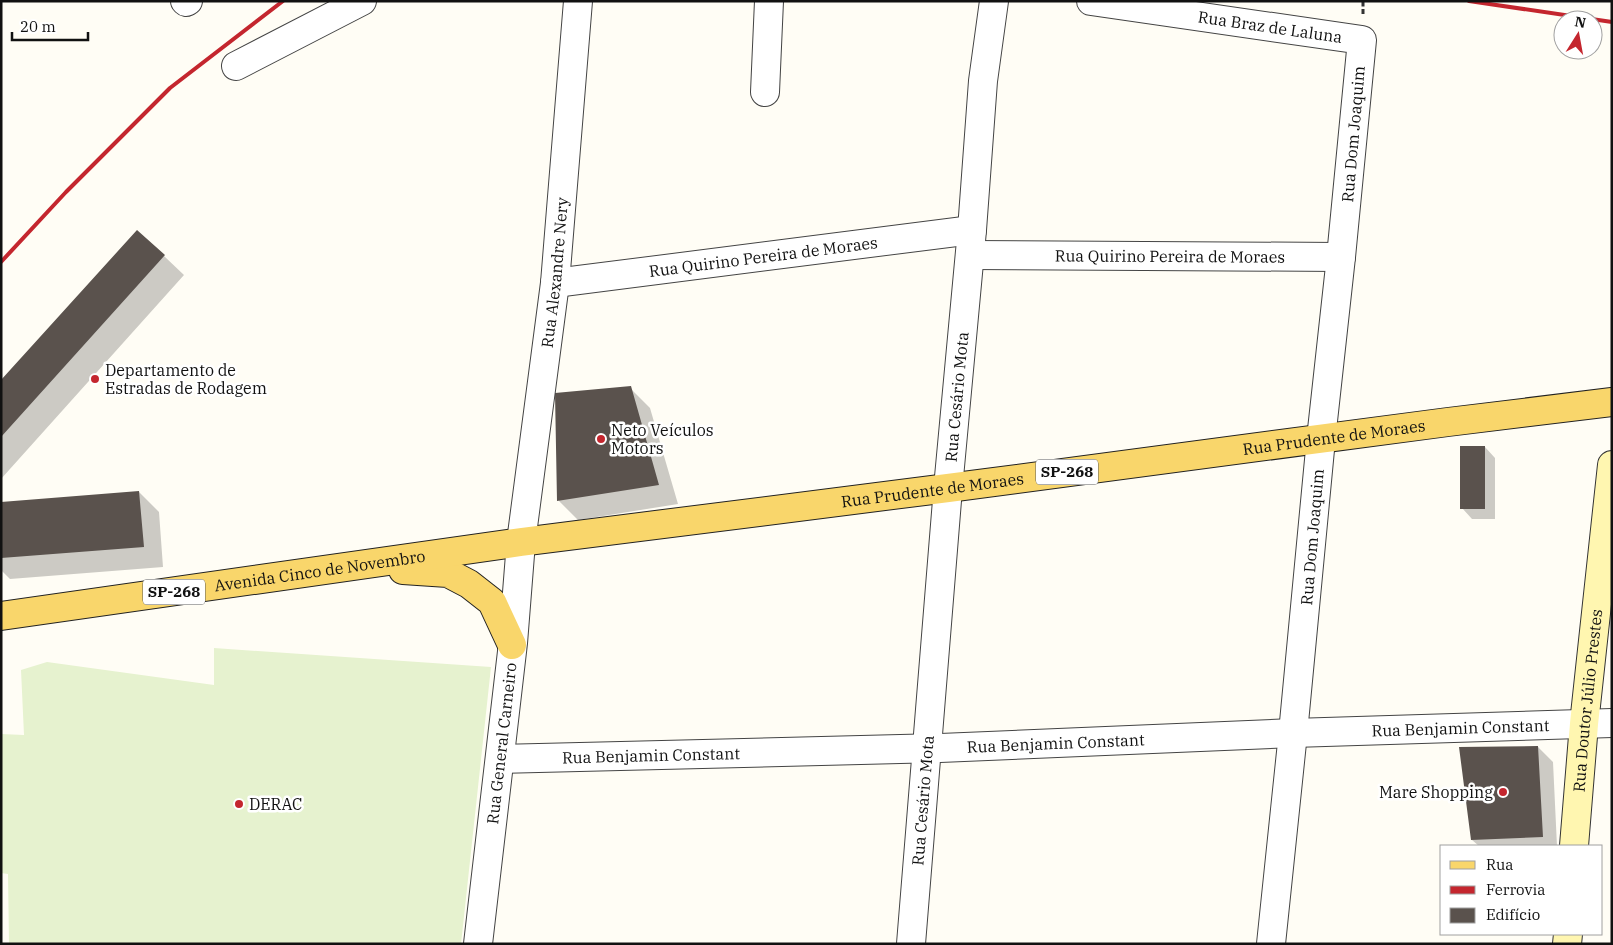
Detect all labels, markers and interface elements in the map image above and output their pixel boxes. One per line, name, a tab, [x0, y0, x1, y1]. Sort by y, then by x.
street label: Rua Braz de Laluna	[1197, 7, 1344, 47]
scale bar	[12, 10, 89, 42]
north arrow	[1553, 10, 1603, 60]
text: N	[1573, 12, 1588, 32]
text: 20 m	[20, 17, 56, 36]
street label: Rua Dom Joaquim	[1337, 65, 1369, 203]
street label: Rua Alexandre Nery	[537, 196, 572, 349]
street label: Rua Quirino Pereira de Moraes	[648, 232, 879, 281]
street label: Rua Quirino Pereira de Moraes	[1055, 245, 1285, 267]
street label: Rua Cesário Mota	[940, 331, 973, 463]
place label: Departamento de Estradas de Rodagem	[105, 360, 267, 398]
marker: Departamento de Estradas de Rodagem	[89, 373, 101, 385]
street label: Rua Prudente de Moraes	[1242, 415, 1427, 459]
place label: Neto Veículos Motors	[611, 420, 713, 458]
marker: Neto Veículos Motors	[595, 433, 607, 445]
road number: SP-268	[1036, 460, 1098, 484]
street label: Rua Prudente de Moraes	[840, 468, 1025, 511]
street label: Rua Dom Joaquim	[1296, 468, 1328, 606]
street label: Avenida Cinco de Novembro	[213, 546, 427, 596]
road number: SP-268	[143, 580, 205, 604]
street label: Rua Doutor Júlio Prestes	[1568, 608, 1606, 793]
street label: Rua General Carneiro	[482, 662, 521, 825]
street label: Rua Benjamin Constant	[1371, 715, 1550, 741]
street label: Rua Benjamin Constant	[966, 729, 1145, 757]
street label: Rua Cesário Mota	[907, 734, 938, 866]
street label: Rua Benjamin Constant	[562, 743, 741, 767]
place label: Mare Shopping	[1379, 782, 1493, 802]
marker: Mare Shopping	[1497, 786, 1509, 798]
place label: DERAC	[249, 794, 302, 814]
marker: DERAC	[233, 798, 245, 810]
legend	[1440, 845, 1603, 935]
text: Rua	[1486, 855, 1513, 874]
text: Ferrovia	[1486, 880, 1545, 899]
text: Edifício	[1486, 905, 1540, 924]

